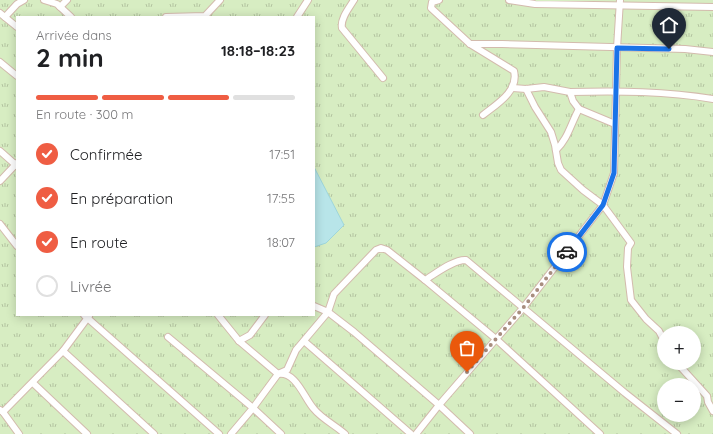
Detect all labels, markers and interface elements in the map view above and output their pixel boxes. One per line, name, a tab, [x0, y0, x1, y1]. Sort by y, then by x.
pin	[652, 8, 686, 49]
icon: home	[658, 14, 680, 36]
text: Arrivée dans	[36, 27, 112, 43]
text: 2 min	[36, 41, 104, 74]
text: 18:18–18:23	[221, 41, 295, 60]
text: En route · 300 m	[36, 106, 133, 122]
icon: check	[36, 143, 58, 165]
text: Confirmée	[70, 145, 143, 164]
text: 17:51	[269, 146, 295, 162]
icon: check	[36, 187, 58, 209]
text: En préparation	[70, 189, 173, 208]
text: 17:55	[267, 190, 295, 206]
icon: check	[36, 231, 58, 253]
courier	[547, 232, 587, 272]
text: En route	[70, 233, 128, 252]
text: 18:07	[267, 234, 295, 250]
icon: car	[556, 241, 578, 263]
text: Livrée	[70, 277, 112, 296]
map controls	[657, 326, 701, 422]
button: +	[657, 326, 701, 370]
pin	[450, 331, 484, 372]
icon: bag	[456, 337, 478, 359]
button: −	[657, 378, 701, 422]

